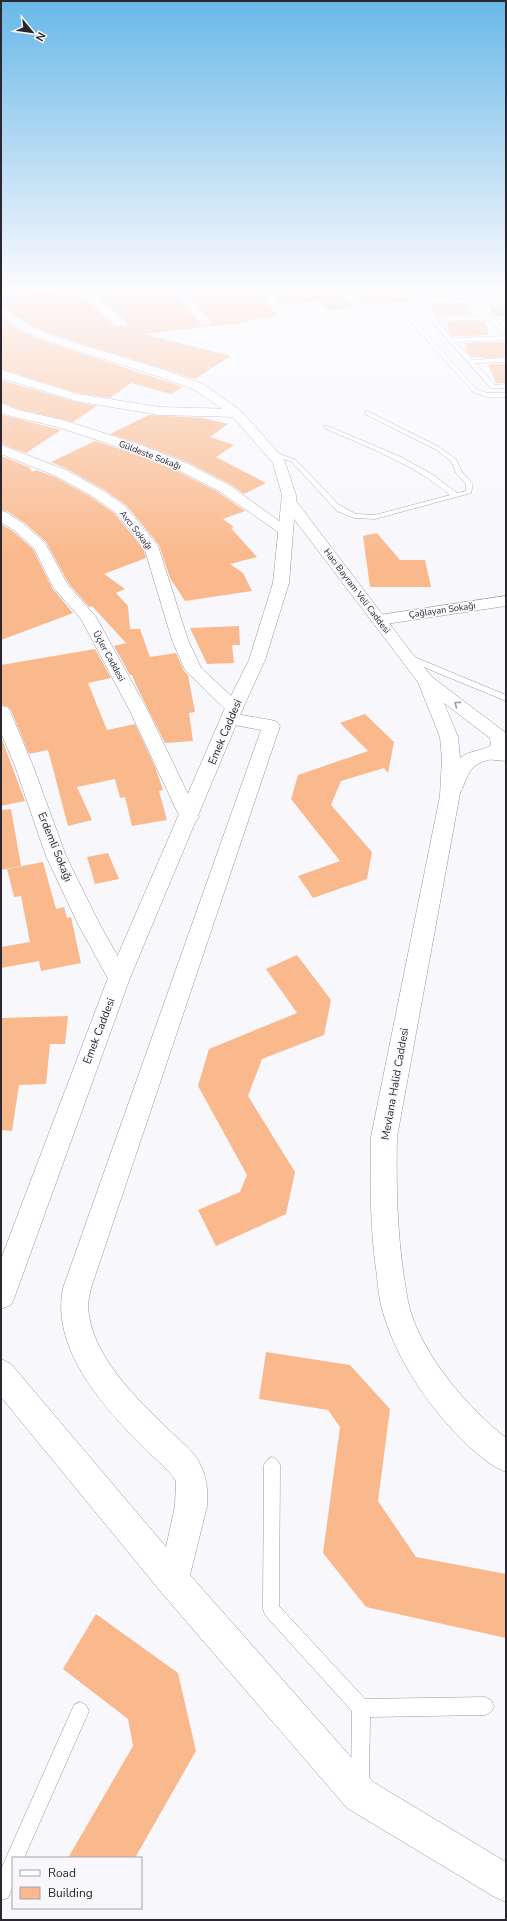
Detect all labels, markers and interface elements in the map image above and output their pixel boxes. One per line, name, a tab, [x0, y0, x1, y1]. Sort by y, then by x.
north arrow	[12, 12, 52, 52]
text: N	[32, 29, 49, 44]
street label: Güldeste Sokağı	[117, 438, 183, 472]
street label: Avcı Sokağı	[117, 508, 155, 552]
street label: Hacı Bayram Veli Caddesi	[321, 546, 393, 636]
street label: Çağlayan Sokağı	[408, 599, 476, 621]
street label: Üçler Caddesi	[90, 629, 128, 683]
street label: Emek Caddesi	[204, 697, 246, 767]
one-way arrow	[455, 702, 462, 709]
street label: Erdemli Sokağı	[34, 810, 76, 884]
street label: Emek Caddesi	[80, 996, 118, 1066]
street label: Mevlana Halid Caddesi	[378, 1027, 412, 1141]
legend	[12, 1857, 142, 1909]
text: Road	[48, 1865, 76, 1881]
text: Building	[48, 1885, 93, 1901]

